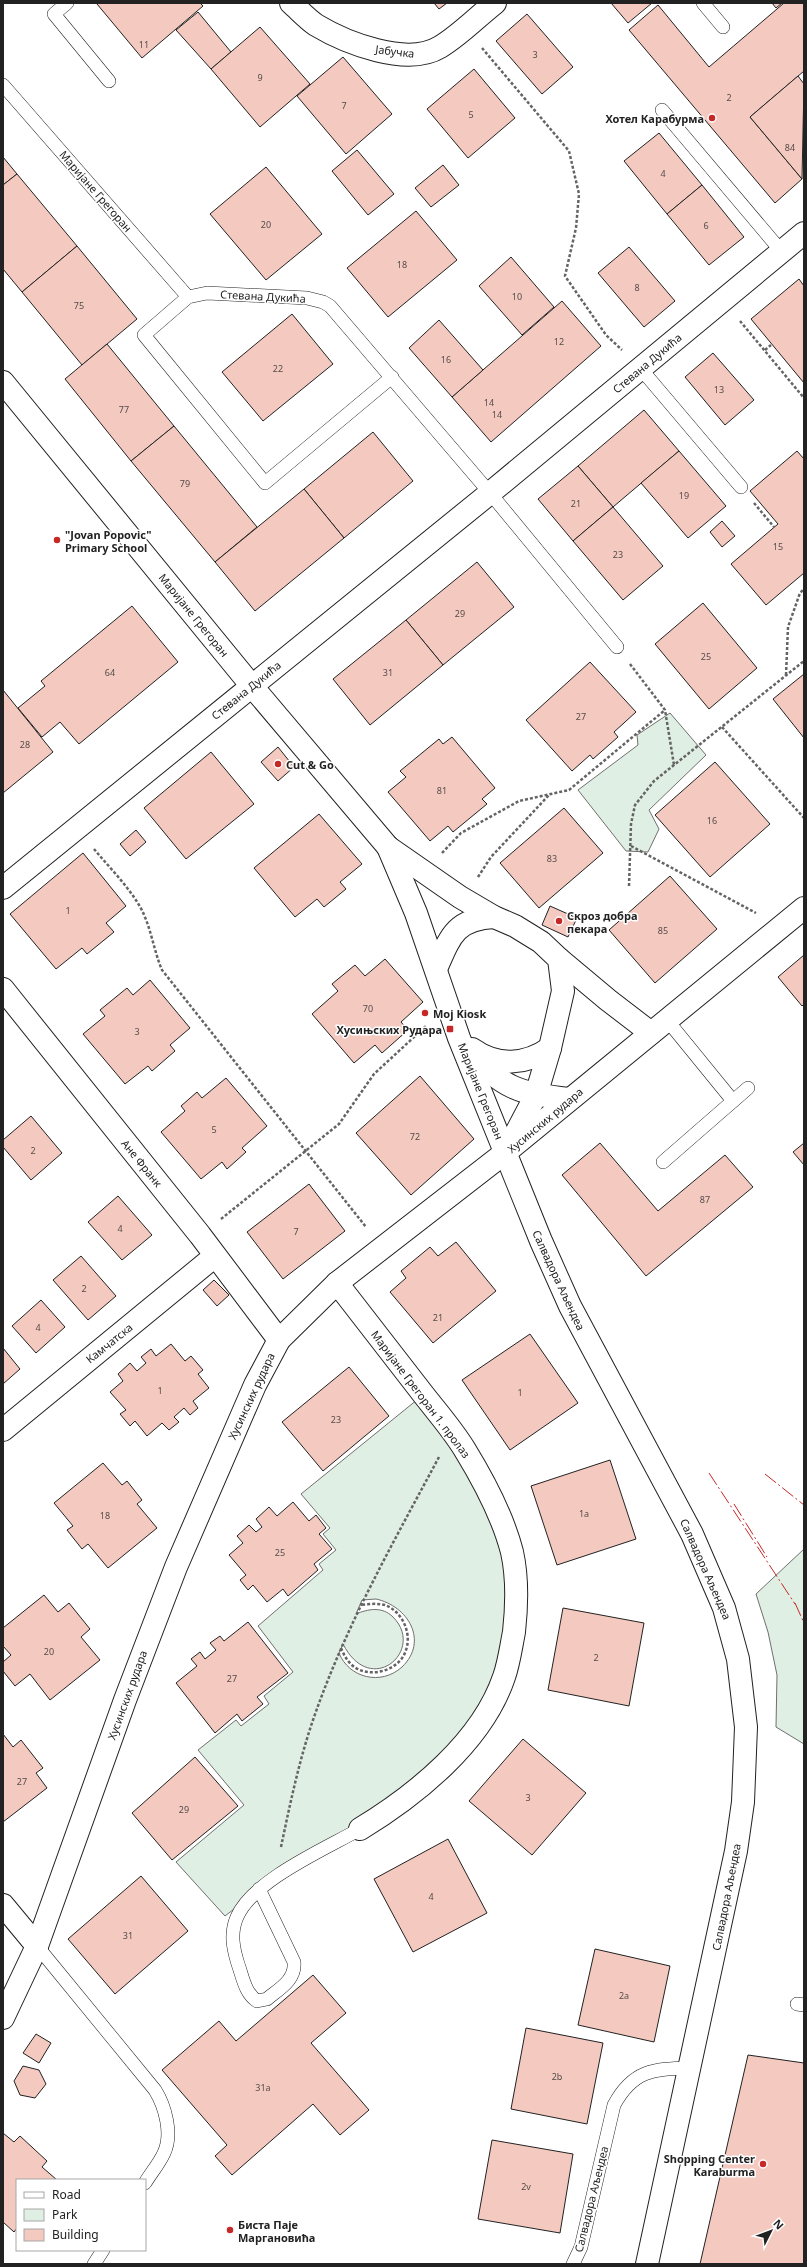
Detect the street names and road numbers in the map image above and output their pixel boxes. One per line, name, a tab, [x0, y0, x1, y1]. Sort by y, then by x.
street label: Јабучка	[374, 41, 415, 61]
street label: Маријане Грегоран	[57, 147, 135, 235]
street label: Стевана Дукића	[220, 286, 306, 306]
street label: Стевана Дукића	[609, 330, 685, 396]
street label: Маријане Грегоран	[156, 570, 232, 660]
street label: Стевана Дукића	[208, 657, 284, 723]
street label: Маријане Грегоран	[455, 1040, 507, 1142]
street label: Хусинских рудара	[504, 1084, 586, 1156]
street label: Ане Франк	[118, 1136, 166, 1190]
street label: Салвадора Аљендеа	[529, 1227, 589, 1333]
street label: Камчатска	[83, 1320, 135, 1366]
street label: Маријане Грегоран 1. пролаз	[368, 1327, 474, 1461]
street label: Хусинских рудара	[224, 1350, 278, 1442]
street label: Салвадора Аљендеа	[677, 1516, 735, 1622]
street label: Хусинских рудара	[104, 1648, 150, 1742]
street label: Салвадора Аљендеа	[708, 1842, 744, 1952]
street label: Салвадора Аљендеа	[571, 2144, 611, 2254]

